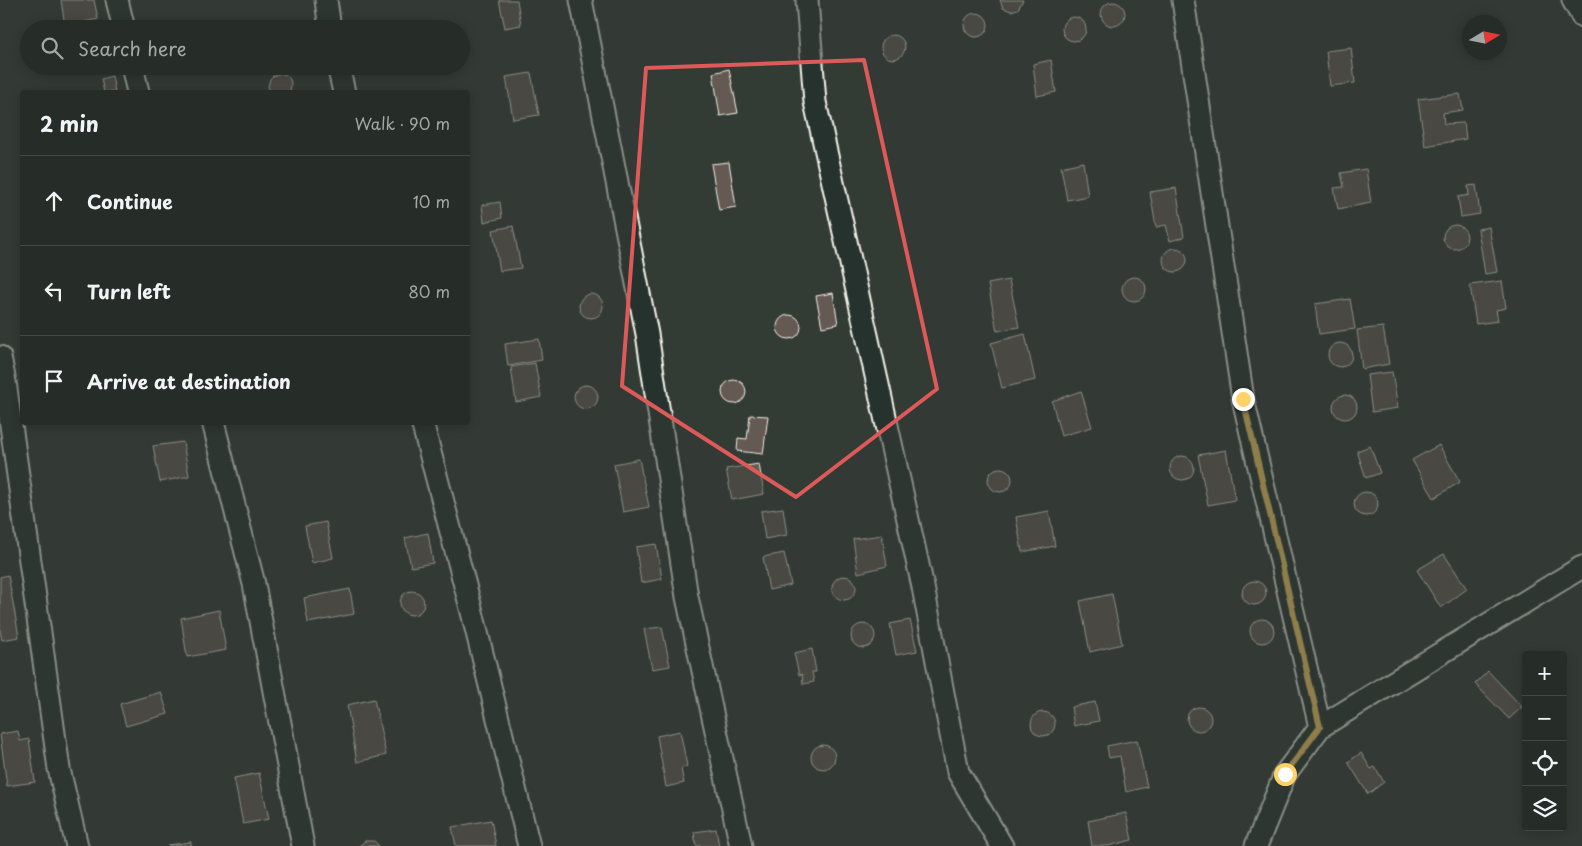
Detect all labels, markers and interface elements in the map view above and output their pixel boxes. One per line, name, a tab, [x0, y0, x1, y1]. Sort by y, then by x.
north arrow	[1462, 15, 1507, 60]
search box	[20, 20, 470, 75]
icon: search	[38, 34, 66, 62]
text: Search here	[78, 34, 187, 62]
text: 2 min	[40, 107, 99, 139]
text: Walk · 90 m	[355, 111, 450, 135]
icon: ahead	[40, 187, 68, 215]
text: Continue	[87, 187, 173, 215]
text: 10 m	[413, 189, 450, 213]
icon: left	[40, 277, 68, 305]
text: Turn left	[87, 277, 171, 305]
text: 80 m	[408, 279, 450, 303]
icon: arrive	[40, 367, 68, 395]
text: Arrive at destination	[87, 367, 291, 395]
route end	[1232, 388, 1255, 411]
map controls	[1522, 651, 1567, 831]
button: +	[1522, 651, 1567, 696]
button: −	[1522, 696, 1567, 741]
button: locate	[1522, 741, 1567, 786]
route start	[1274, 763, 1297, 786]
button: layers	[1522, 786, 1567, 831]

